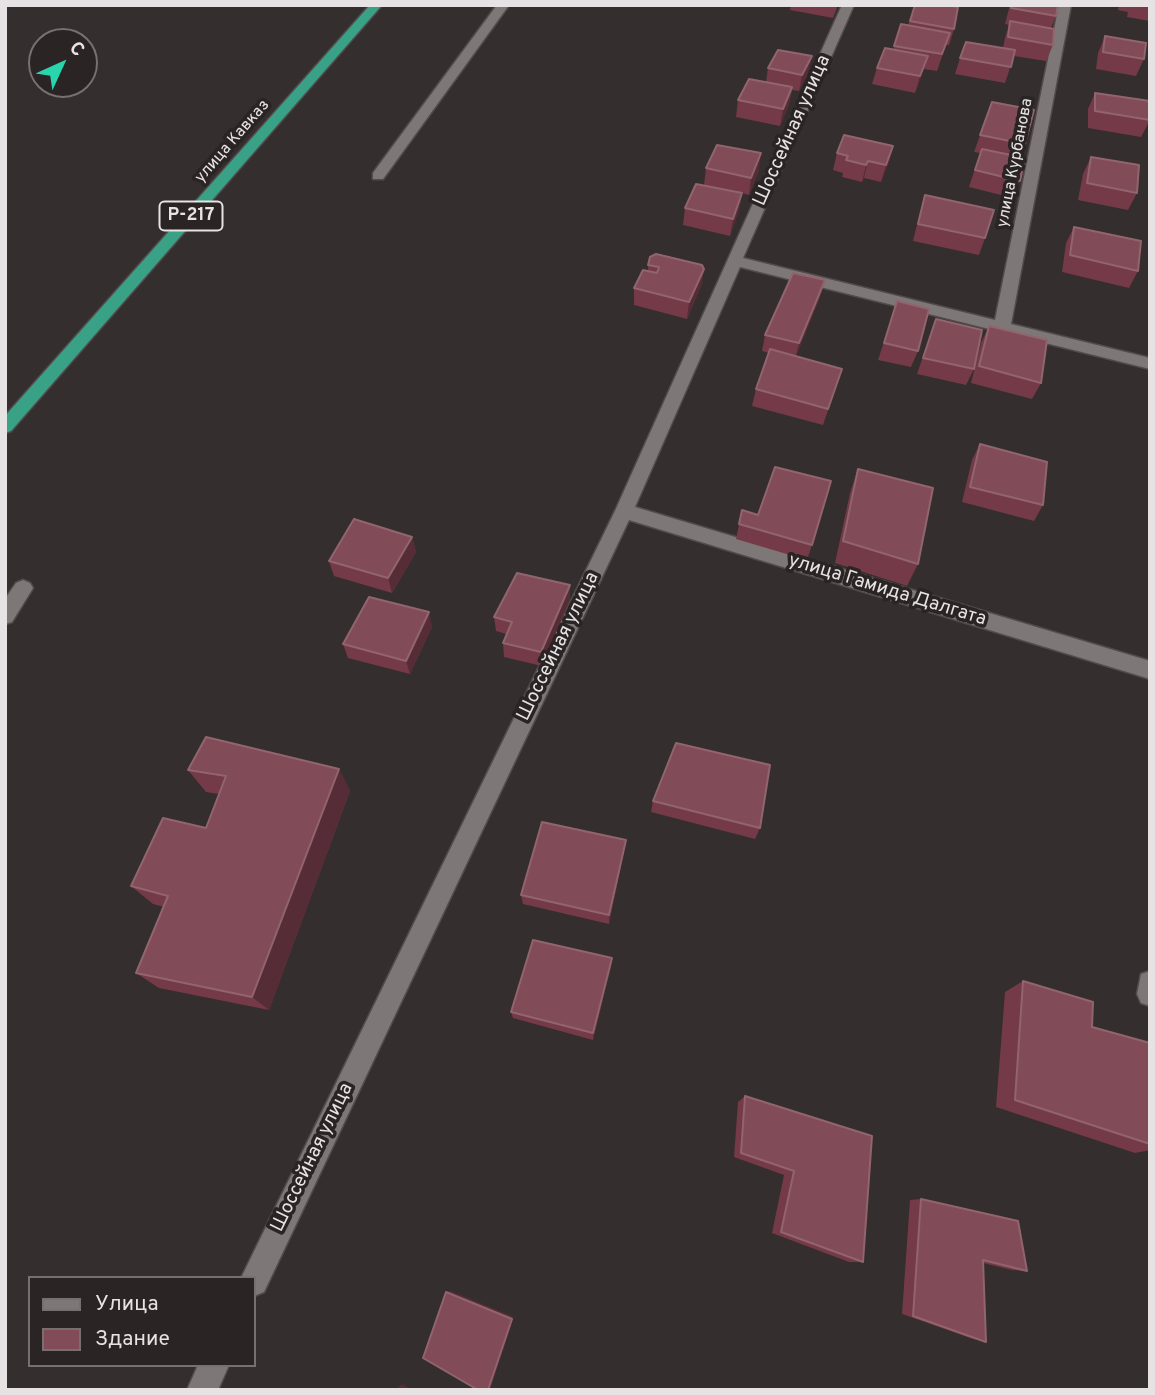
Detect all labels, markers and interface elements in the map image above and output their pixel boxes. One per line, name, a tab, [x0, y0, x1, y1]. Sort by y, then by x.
north arrow	[28, 28, 98, 98]
text: С	[64, 37, 89, 62]
street label: Шоссейная улица	[750, 52, 836, 210]
street label: улица Кавказ	[192, 96, 274, 188]
street label: улица Курбанова	[994, 97, 1038, 229]
road number: Р-217	[160, 202, 222, 230]
street label: улица Гамида Далгата	[785, 550, 989, 632]
street label: Шоссейная улица	[513, 569, 605, 725]
street label: Шоссейная улица	[267, 1080, 359, 1236]
legend	[28, 1276, 256, 1367]
text: Улица	[95, 1291, 159, 1318]
text: Здание	[95, 1326, 170, 1353]

